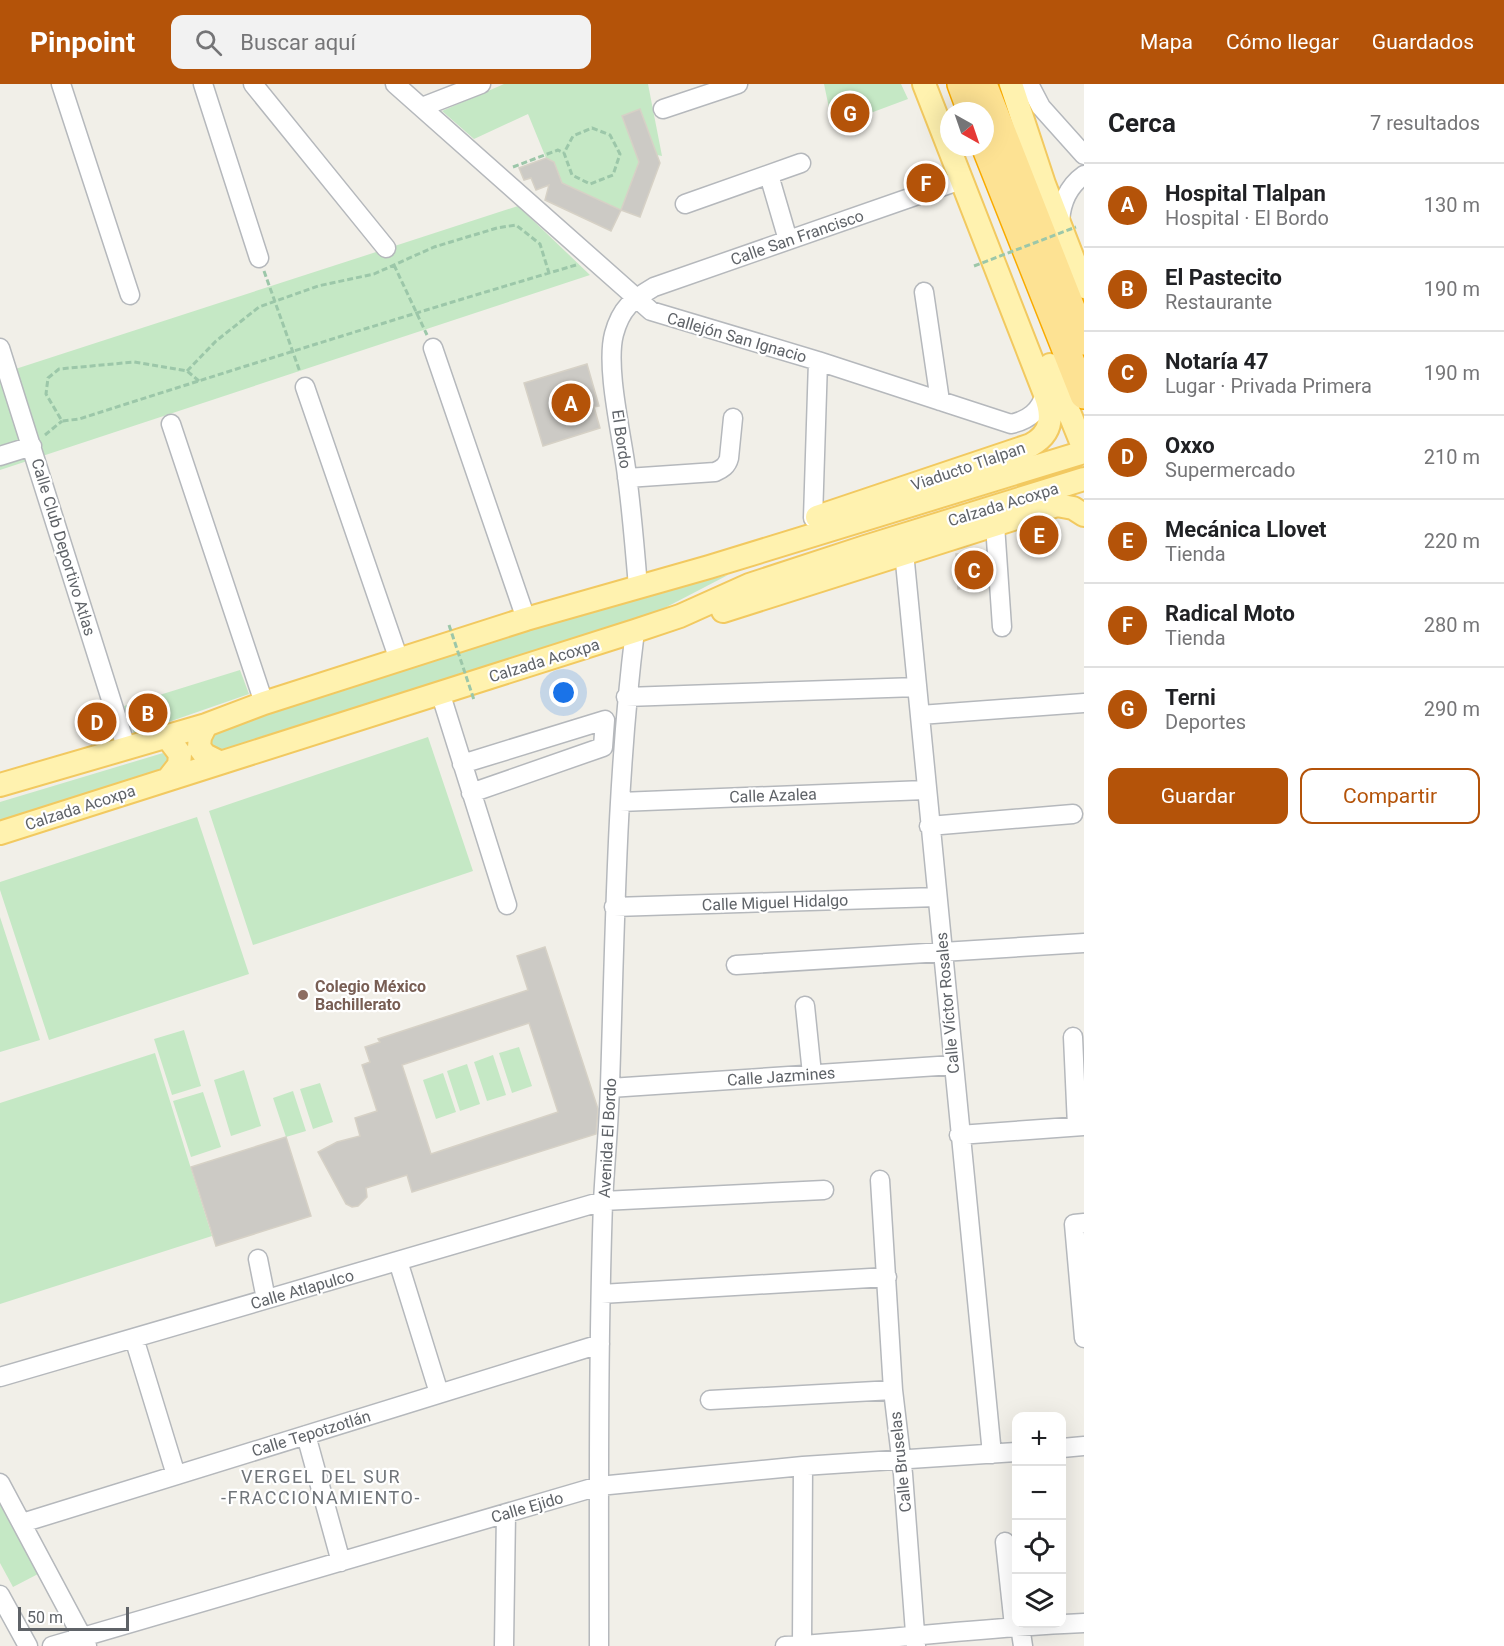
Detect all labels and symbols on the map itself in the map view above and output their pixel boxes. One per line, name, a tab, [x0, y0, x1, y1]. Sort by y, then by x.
pin: G	[830, 90, 870, 135]
north arrow	[940, 102, 994, 156]
pin: F	[906, 160, 946, 206]
street label: Calle San Francisco	[728, 206, 866, 269]
street label: Callejón San Ignacio	[665, 308, 809, 367]
pin: A	[552, 380, 590, 426]
street label: El Bordo	[608, 408, 635, 470]
street label: Viaducto Tlalpan	[909, 438, 1028, 495]
street label: Calle Club Deportivo Atlas	[27, 456, 100, 638]
street label: Calzada Acoxpa	[946, 479, 1061, 530]
pin: E	[1020, 512, 1058, 558]
pin: C	[954, 548, 994, 592]
street label: Calzada Acoxpa	[487, 635, 602, 686]
your location	[549, 678, 578, 707]
pin: B	[128, 690, 168, 736]
pin: D	[78, 700, 116, 744]
street label: Calzada Acoxpa	[23, 781, 138, 834]
street label: Calle Azalea	[729, 784, 817, 807]
street label: Calle Miguel Hidalgo	[702, 890, 848, 915]
street label: Calle Víctor Rosales	[932, 931, 963, 1075]
place label: Colegio México Bachillerato	[315, 977, 426, 1014]
marker: Colegio México Bachillerato	[296, 988, 310, 1002]
street label: Calle Jazmines	[726, 1063, 836, 1090]
street label: Avenida El Bordo	[595, 1078, 620, 1198]
street label: Calle Atlapulco	[248, 1266, 356, 1313]
street label: Calle Tepotzotlán	[249, 1406, 373, 1461]
street label: Calle Bruselas	[886, 1411, 915, 1513]
district label: VERGEL DEL SUR -FRACCIONAMIENTO-	[221, 1466, 421, 1508]
street label: Calle Ejido	[489, 1488, 565, 1527]
scale bar	[18, 1604, 129, 1632]

